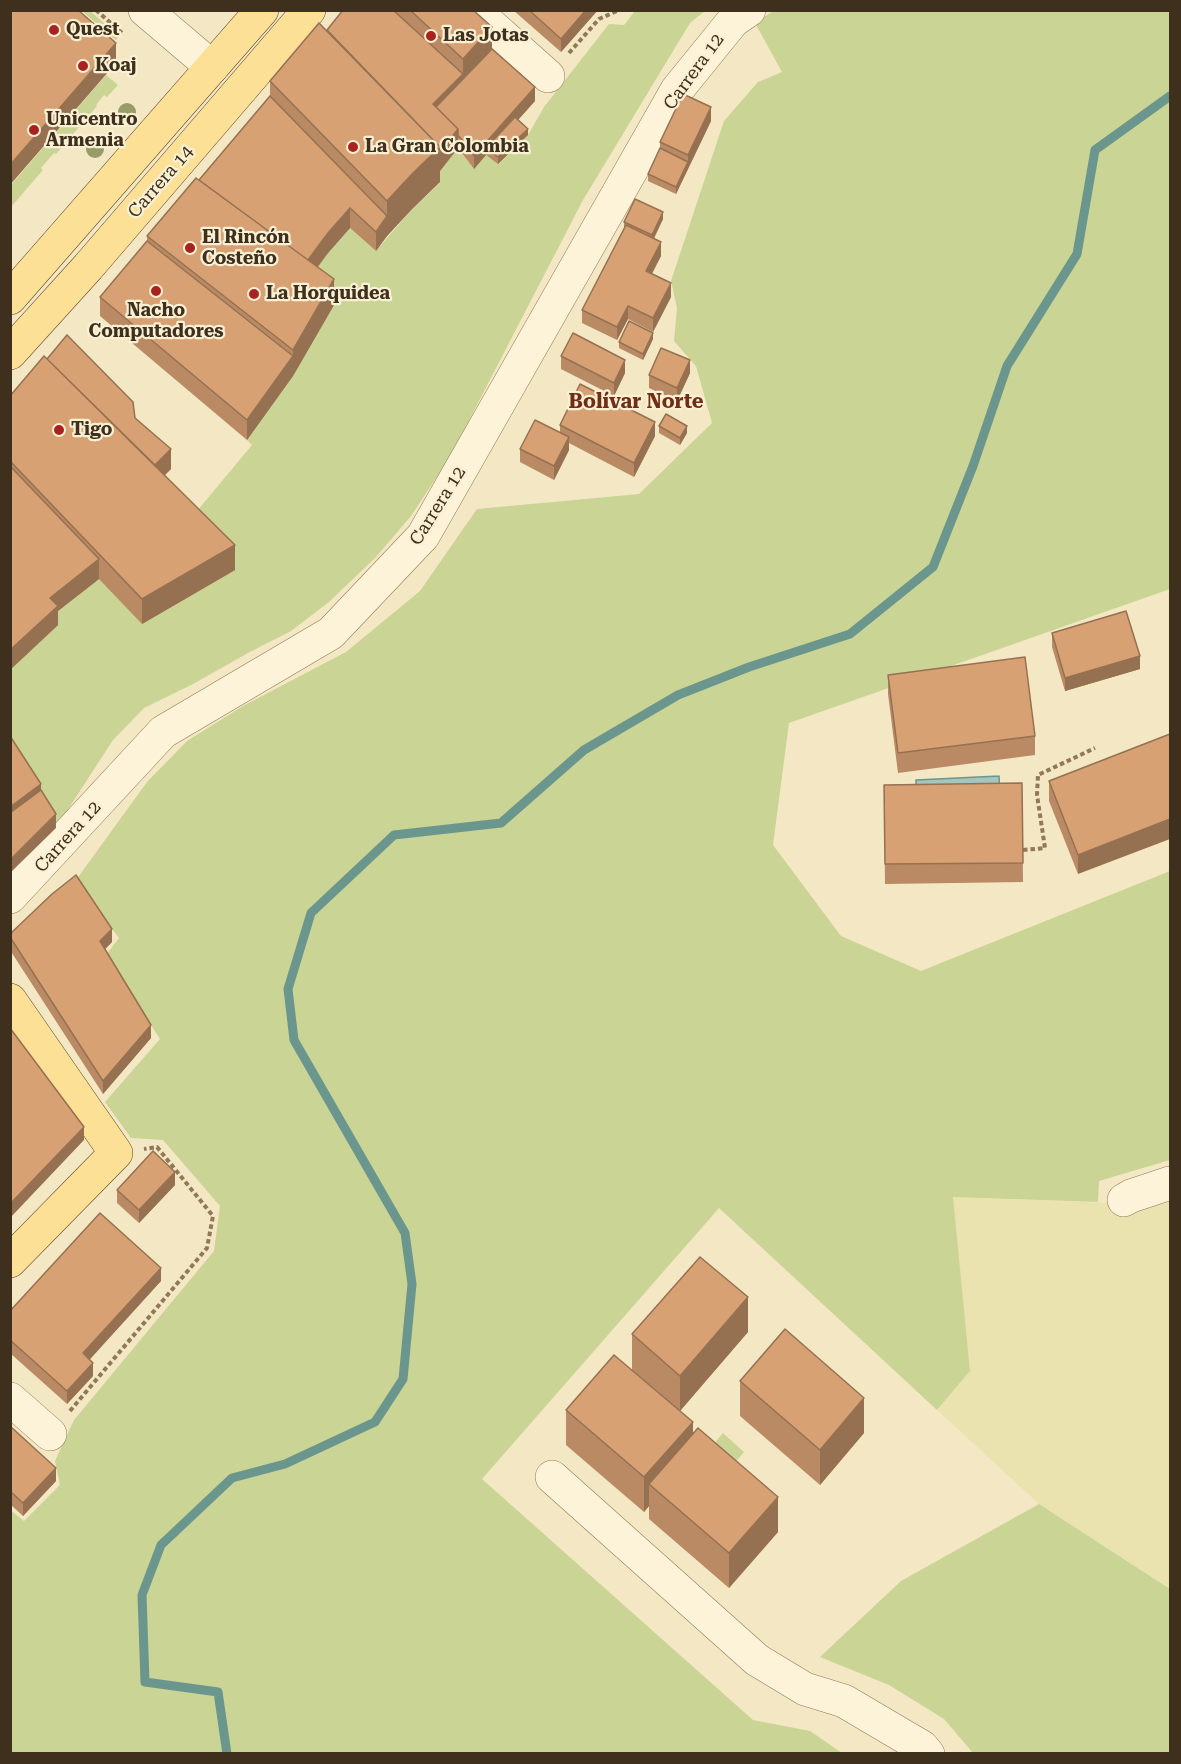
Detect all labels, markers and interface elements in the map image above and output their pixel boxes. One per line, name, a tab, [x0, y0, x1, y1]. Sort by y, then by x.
place label: Quest	[66, 19, 120, 41]
marker: Quest	[47, 23, 61, 37]
place label: Las Jotas	[443, 25, 529, 47]
marker: Las Jotas	[424, 29, 438, 43]
street label: Carrera 12	[659, 30, 729, 114]
place label: Koaj	[95, 55, 136, 77]
marker: Koaj	[76, 59, 90, 73]
place label: Unicentro Armenia	[46, 109, 138, 152]
marker: Unicentro Armenia	[27, 123, 41, 137]
place label: La Gran Colombia	[365, 136, 529, 158]
marker: La Gran Colombia	[346, 140, 360, 154]
street label: Carrera 14	[124, 141, 198, 223]
place label: El Rincón Costeño	[202, 227, 290, 270]
marker: El Rincón Costeño	[183, 241, 197, 255]
place label: La Horquidea	[266, 283, 390, 305]
marker: Nacho Computadores	[149, 284, 163, 298]
marker: La Horquidea	[247, 287, 261, 301]
place label: Nacho Computadores	[88, 300, 224, 342]
district label: Bolívar Norte	[569, 390, 703, 414]
place label: Tigo	[71, 419, 112, 441]
marker: Tigo	[52, 423, 66, 437]
street label: Carrera 12	[405, 463, 471, 549]
street label: Carrera 12	[30, 797, 106, 877]

